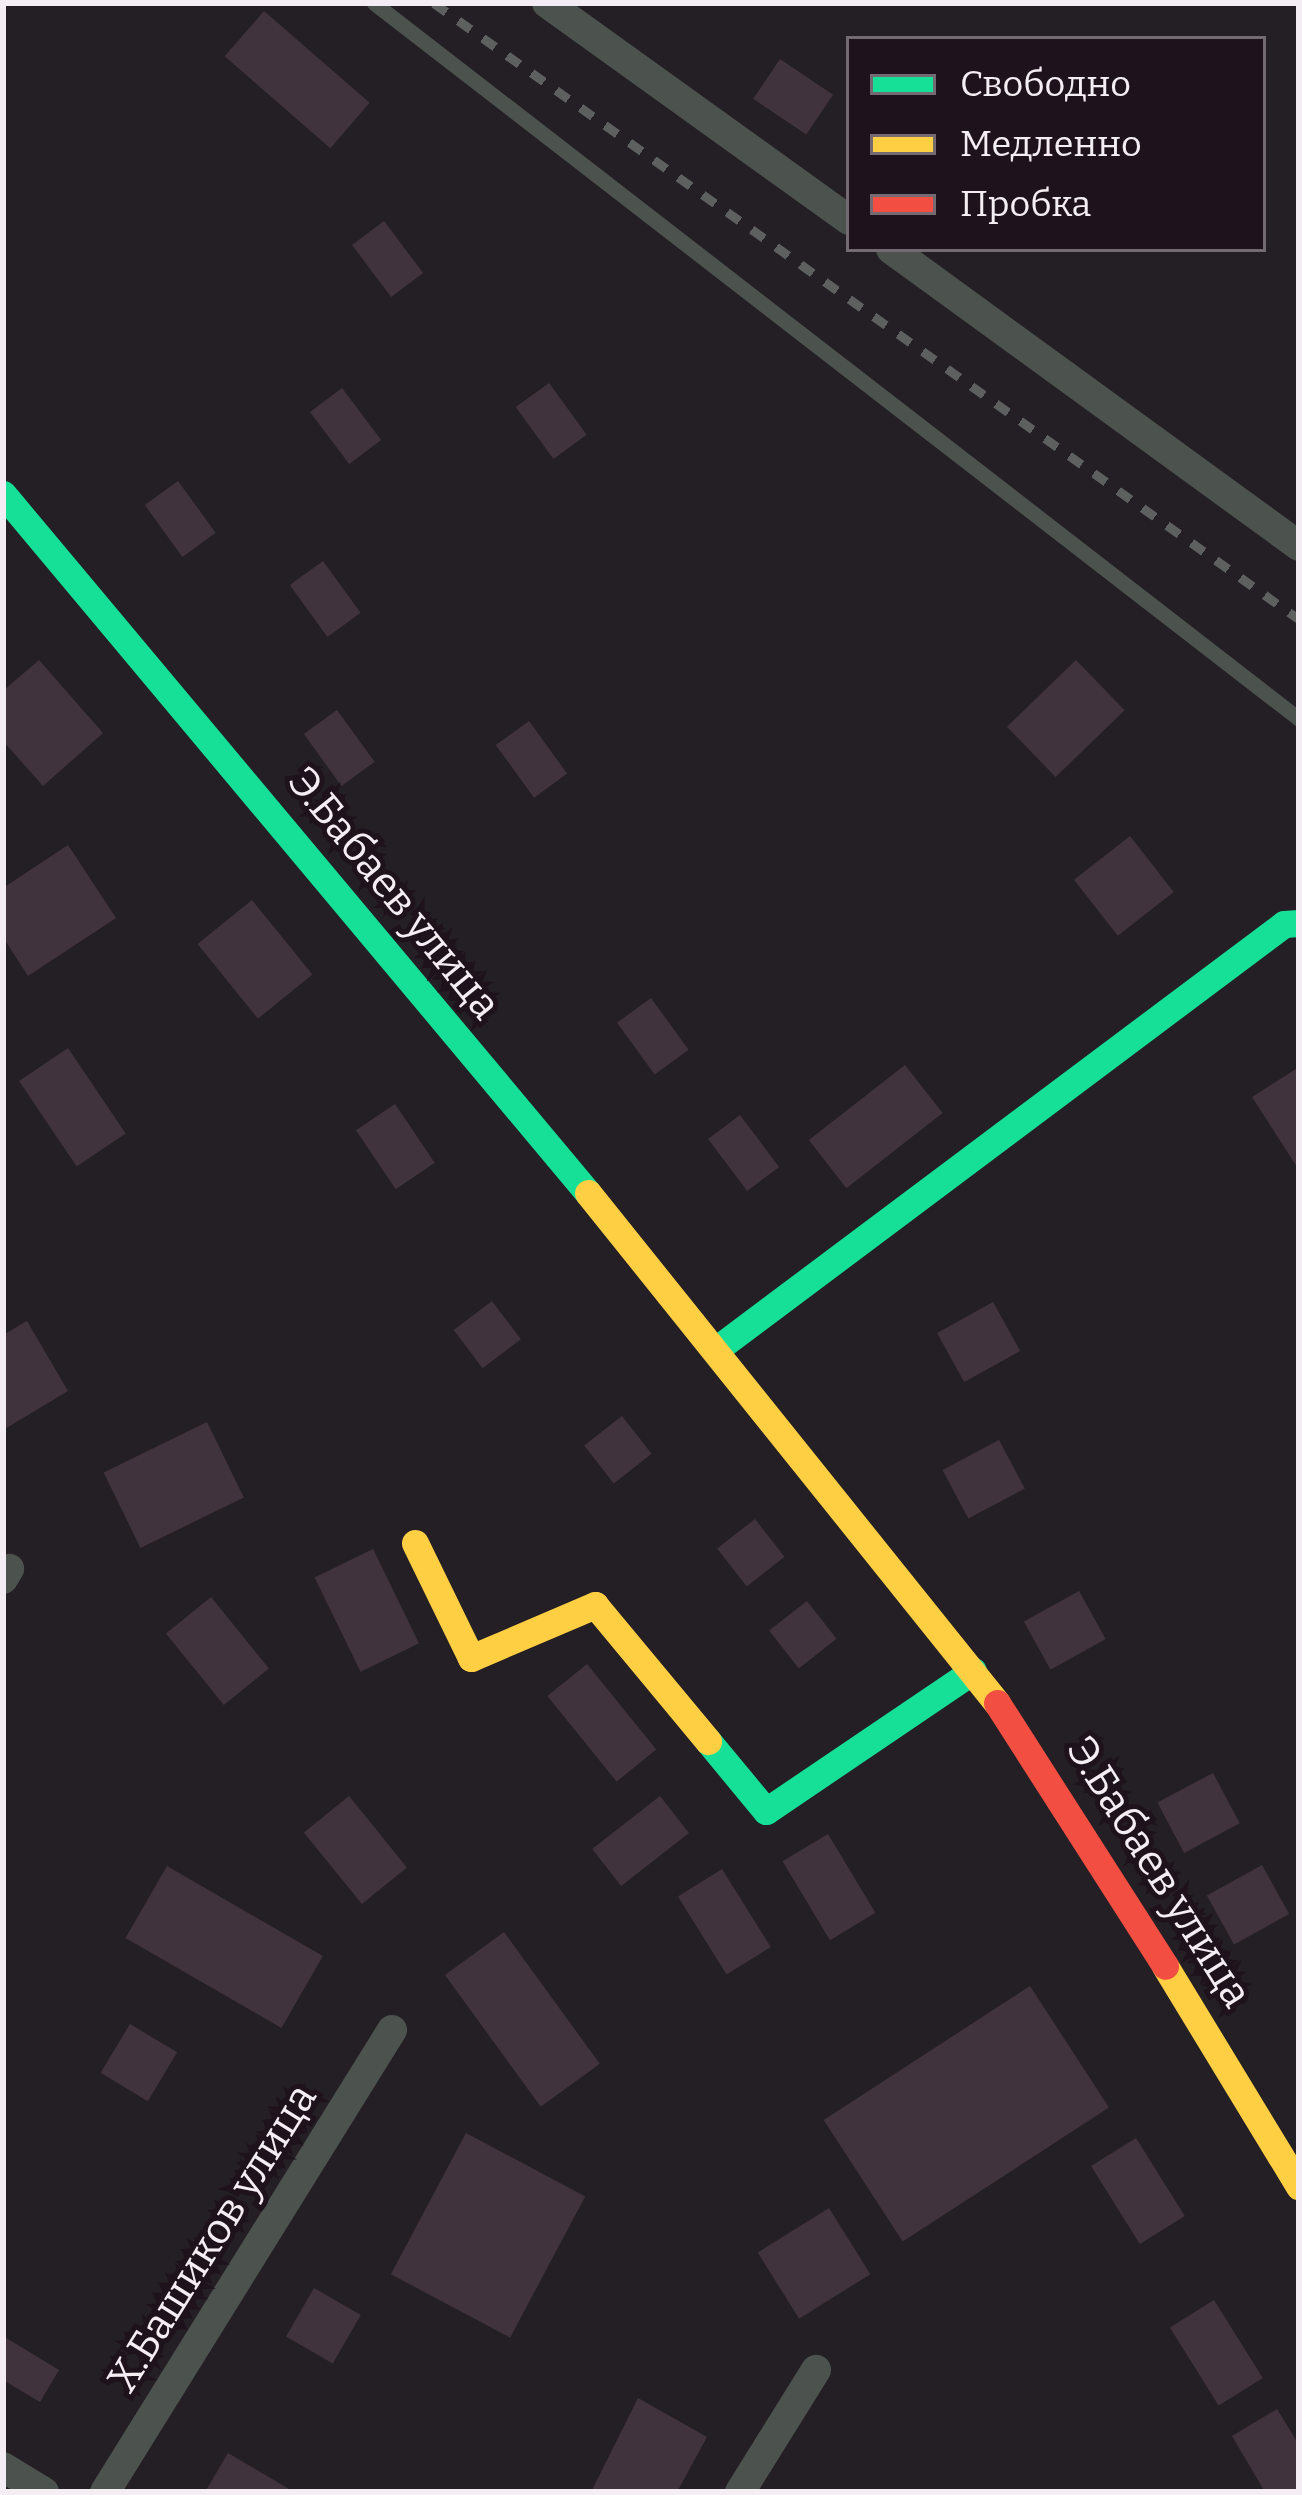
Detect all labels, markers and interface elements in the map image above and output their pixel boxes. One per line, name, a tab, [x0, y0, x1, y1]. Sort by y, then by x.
legend	[846, 36, 1266, 252]
text: Свободно	[960, 62, 1131, 106]
text: Медленно	[960, 122, 1142, 166]
text: Пробка	[960, 182, 1091, 226]
street label: Э.Бабаев улица	[277, 757, 511, 1029]
street label: Э.Бабаев улица	[1056, 1727, 1262, 2017]
street label: Х.Башиков улица	[97, 2075, 327, 2401]

